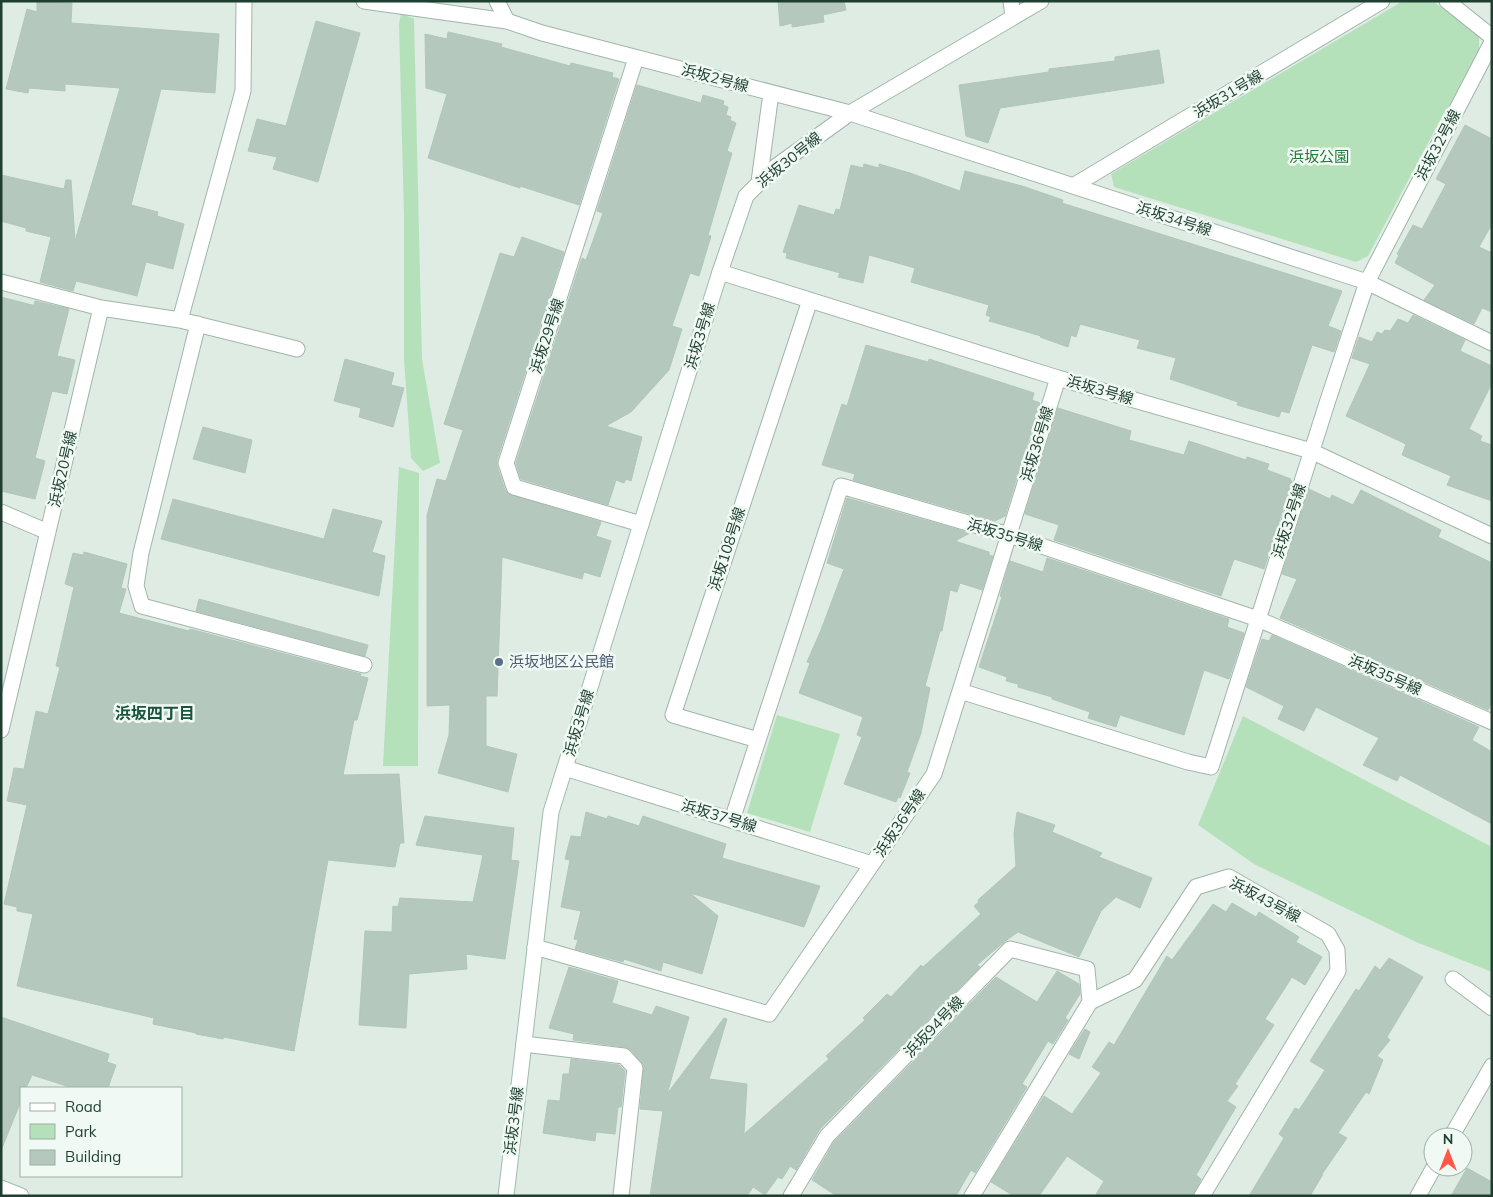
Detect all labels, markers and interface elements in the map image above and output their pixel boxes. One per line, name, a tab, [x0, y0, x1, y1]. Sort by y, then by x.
street label: 浜坂2号線	[679, 59, 751, 96]
street label: 浜坂31号線	[1189, 65, 1266, 122]
street label: 浜坂32号線	[1411, 106, 1464, 184]
street label: 浜坂30号線	[752, 128, 825, 192]
park label: 浜坂公園	[1289, 147, 1349, 166]
street label: 浜坂34号線	[1134, 197, 1214, 240]
street label: 浜坂29号線	[525, 296, 568, 376]
street label: 浜坂3号線	[680, 300, 719, 372]
street label: 浜坂3号線	[1064, 371, 1136, 408]
street label: 浜坂36号線	[1016, 404, 1057, 484]
street label: 浜坂20号線	[44, 429, 81, 509]
street label: 浜坂32号線	[1267, 481, 1310, 561]
street label: 浜坂108号線	[704, 505, 749, 593]
street label: 浜坂35号線	[965, 514, 1045, 555]
street label: 浜坂35号線	[1346, 650, 1425, 699]
place label: 浜坂地区公民館	[509, 652, 614, 671]
marker: 浜坂地区公民館	[493, 656, 505, 668]
street label: 浜坂3号線	[559, 687, 598, 759]
district label: 浜坂四丁目	[115, 703, 195, 723]
street label: 浜坂36号線	[870, 785, 929, 860]
street label: 浜坂37号線	[679, 795, 759, 836]
street label: 浜坂43号線	[1226, 873, 1304, 926]
street label: 浜坂94号線	[900, 992, 968, 1061]
street label: 浜坂3号線	[500, 1086, 527, 1156]
legend	[20, 1087, 182, 1177]
text: Road	[65, 1097, 102, 1116]
text: Park	[65, 1122, 97, 1141]
north arrow	[1423, 1127, 1473, 1177]
text: N	[1443, 1130, 1453, 1148]
text: Building	[65, 1147, 121, 1166]

